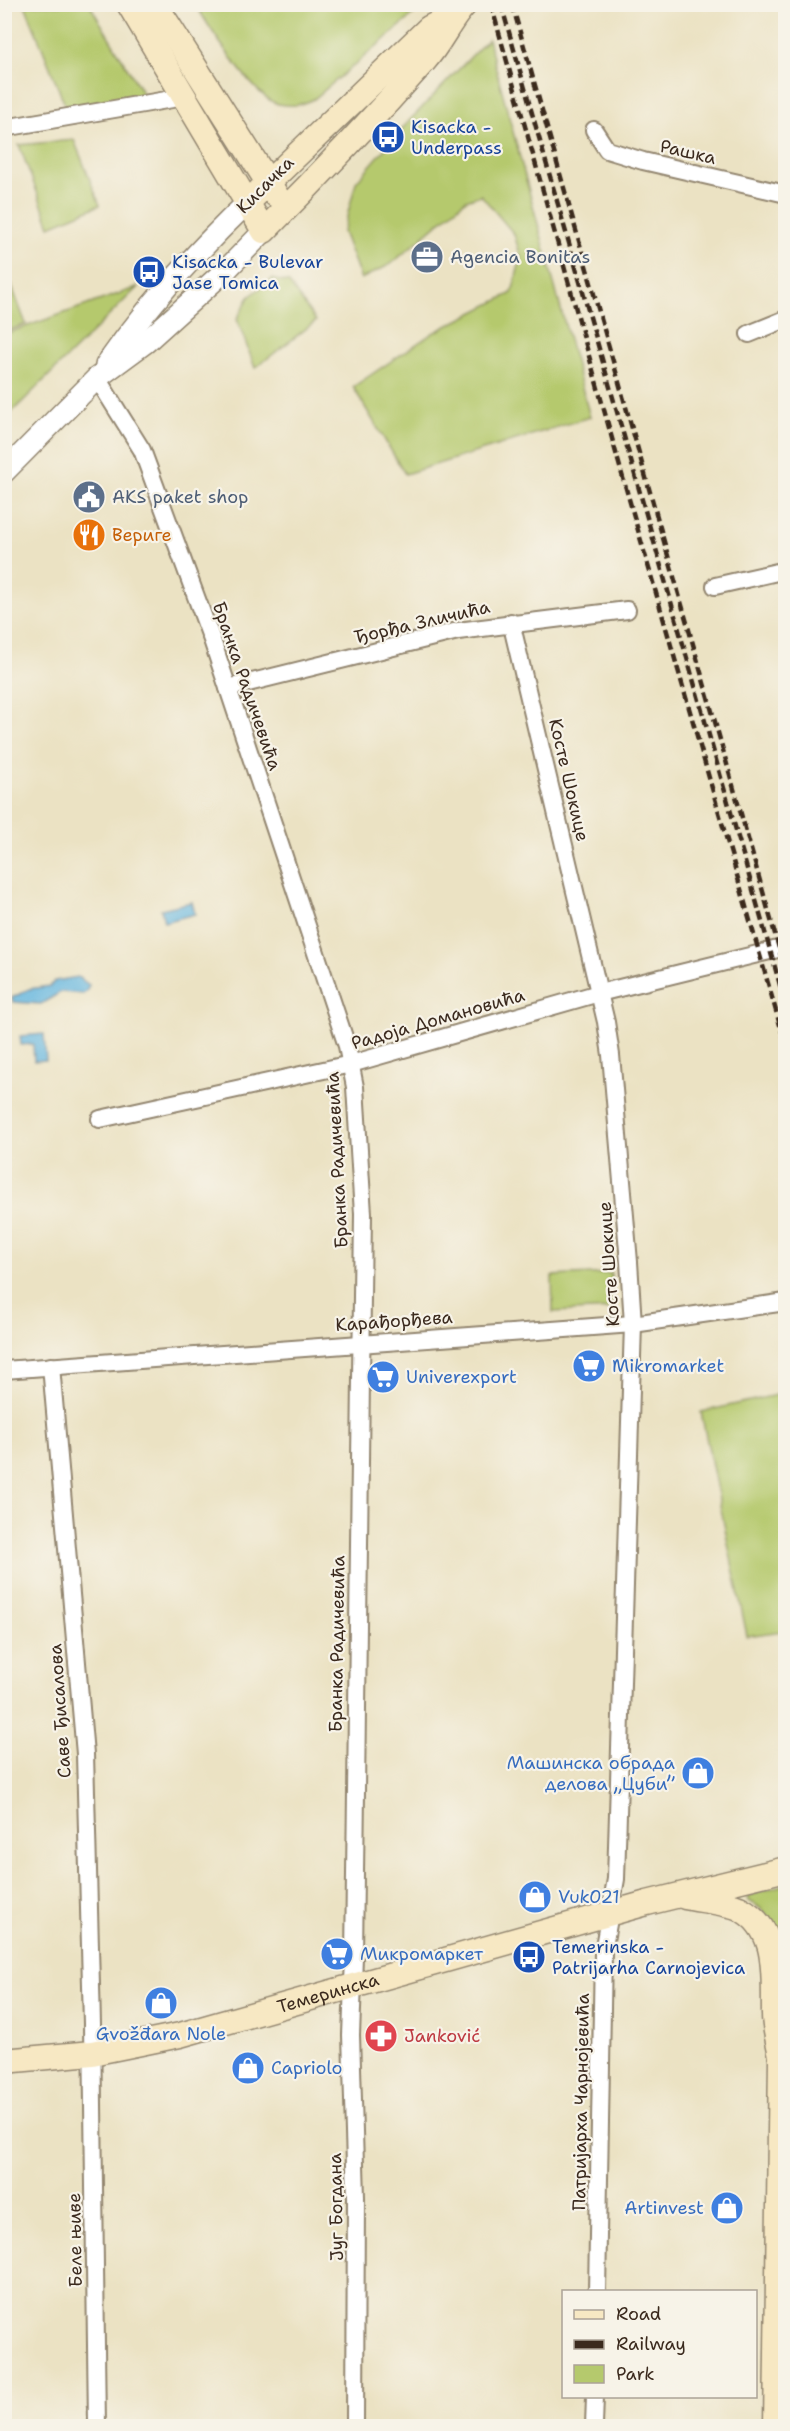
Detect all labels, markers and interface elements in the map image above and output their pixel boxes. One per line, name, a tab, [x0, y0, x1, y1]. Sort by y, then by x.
place label: Kisacka - Underpass	[411, 115, 502, 160]
bus stop icon: Kisacka - Underpass	[370, 119, 406, 155]
street label: Рашка	[658, 134, 718, 170]
street label: Кисачка	[231, 151, 299, 219]
office icon: Agencia Bonitas	[409, 239, 445, 275]
place label: Agencia Bonitas	[450, 245, 590, 269]
place label: Kisacka - Bulevar Jase Tomica	[172, 250, 324, 295]
bus stop icon: Kisacka - Bulevar Jase Tomica	[131, 254, 167, 290]
public building icon: AKS paket shop	[71, 479, 107, 515]
place label: AKS paket shop	[112, 485, 248, 509]
restaurant icon: Вериге	[71, 517, 107, 553]
place label: Вериге	[112, 523, 172, 547]
street label: Ђорђа Зличића	[352, 595, 492, 649]
street label: Бранка Радичевића	[207, 598, 287, 774]
street label: Косте Шокице	[543, 716, 595, 844]
street label: Радоја Домановића	[349, 983, 527, 1055]
street label: Бранка Радичевића	[320, 1071, 354, 1249]
street label: Косте Шокице	[593, 1201, 625, 1327]
street label: Карађорђева	[335, 1305, 453, 1337]
supermarket icon: Mikromarket	[571, 1348, 607, 1384]
place label: Mikromarket	[612, 1354, 724, 1378]
supermarket icon: Univerexport	[365, 1359, 401, 1395]
place label: Univerexport	[406, 1365, 517, 1389]
street label: Бранка Радичевића	[323, 1555, 351, 1733]
street label: Саве Ђисалова	[43, 1643, 77, 1779]
place label: Машинска обрада делова „Цуби”	[507, 1751, 675, 1796]
shop icon: Машинска обрада делова „Цуби”	[680, 1755, 716, 1791]
shop icon: Vuk021	[517, 1879, 553, 1915]
place label: Vuk021	[558, 1885, 620, 1909]
place label: Temerinska - Patrijarha Carnojevica	[552, 1935, 745, 1980]
supermarket icon: Микромаркет	[319, 1936, 355, 1972]
bus stop icon: Temerinska - Patrijarha Carnojevica	[511, 1939, 547, 1975]
place label: Микромаркет	[360, 1942, 484, 1966]
street label: Темеринска	[274, 1967, 382, 2019]
shop icon: Gvožđara Nole	[143, 1985, 179, 2021]
street label: Патријарха Чарнојевића	[567, 1993, 595, 2211]
pharmacy icon: Janković	[363, 2018, 399, 2054]
place label: Gvožđara Nole	[96, 2022, 226, 2046]
place label: Janković	[404, 2024, 480, 2048]
shop icon: Capriolo	[230, 2050, 266, 2086]
place label: Capriolo	[271, 2056, 343, 2080]
street label: Југ Богдана	[323, 2153, 349, 2261]
shop icon: Artinvest	[709, 2190, 745, 2226]
street label: Беле њиве	[62, 2193, 88, 2287]
place label: Artinvest	[624, 2196, 704, 2220]
legend	[562, 2290, 757, 2398]
text: Road	[616, 2302, 661, 2326]
text: Railway	[616, 2332, 686, 2356]
text: Park	[616, 2362, 655, 2386]

